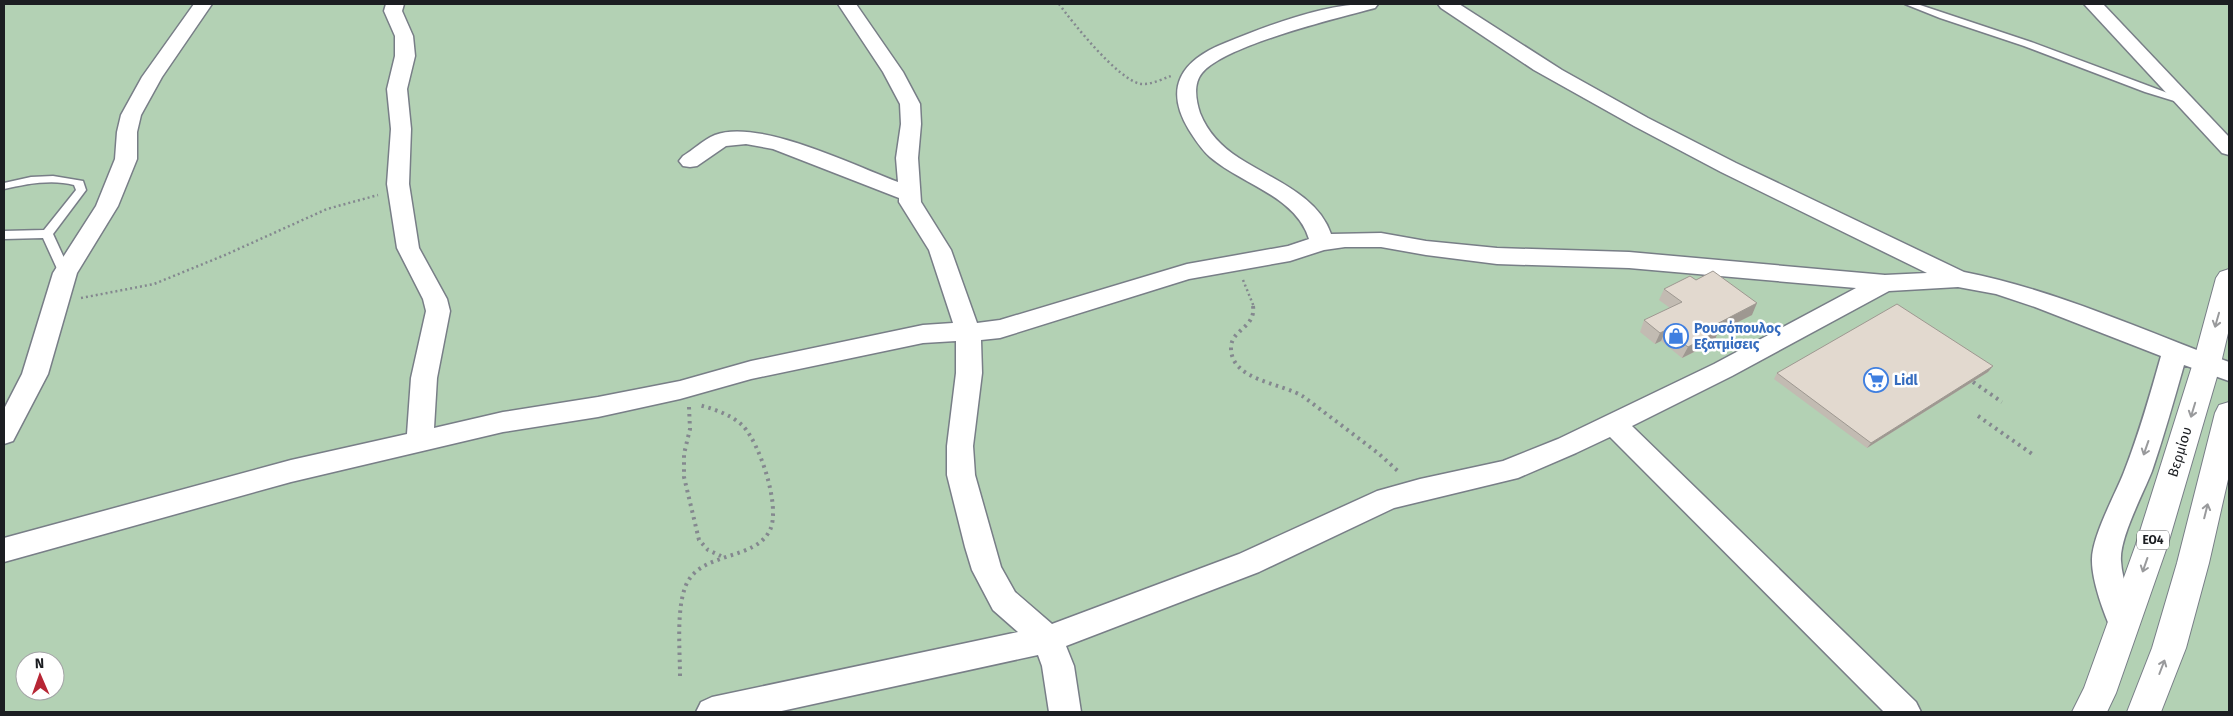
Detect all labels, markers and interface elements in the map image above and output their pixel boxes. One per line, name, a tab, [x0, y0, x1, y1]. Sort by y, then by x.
one-way arrow	[2212, 312, 2222, 328]
place label: Ρουσόπουλος Εξατμίσεις	[1694, 320, 1781, 353]
shop icon: Ρουσόπουλος Εξατμίσεις	[1663, 323, 1689, 349]
supermarket icon: Lidl	[1863, 367, 1889, 393]
place label: Lidl	[1894, 372, 1919, 389]
one-way arrow	[2187, 401, 2197, 417]
street label: Βερμίου	[2164, 425, 2196, 479]
one-way arrow	[2140, 440, 2150, 456]
one-way arrow	[2202, 503, 2211, 519]
road number: ΕΟ4	[2137, 530, 2169, 550]
one-way arrow	[2140, 557, 2149, 572]
north arrow	[15, 651, 65, 701]
text: N	[35, 655, 45, 672]
one-way arrow	[2158, 659, 2167, 674]

